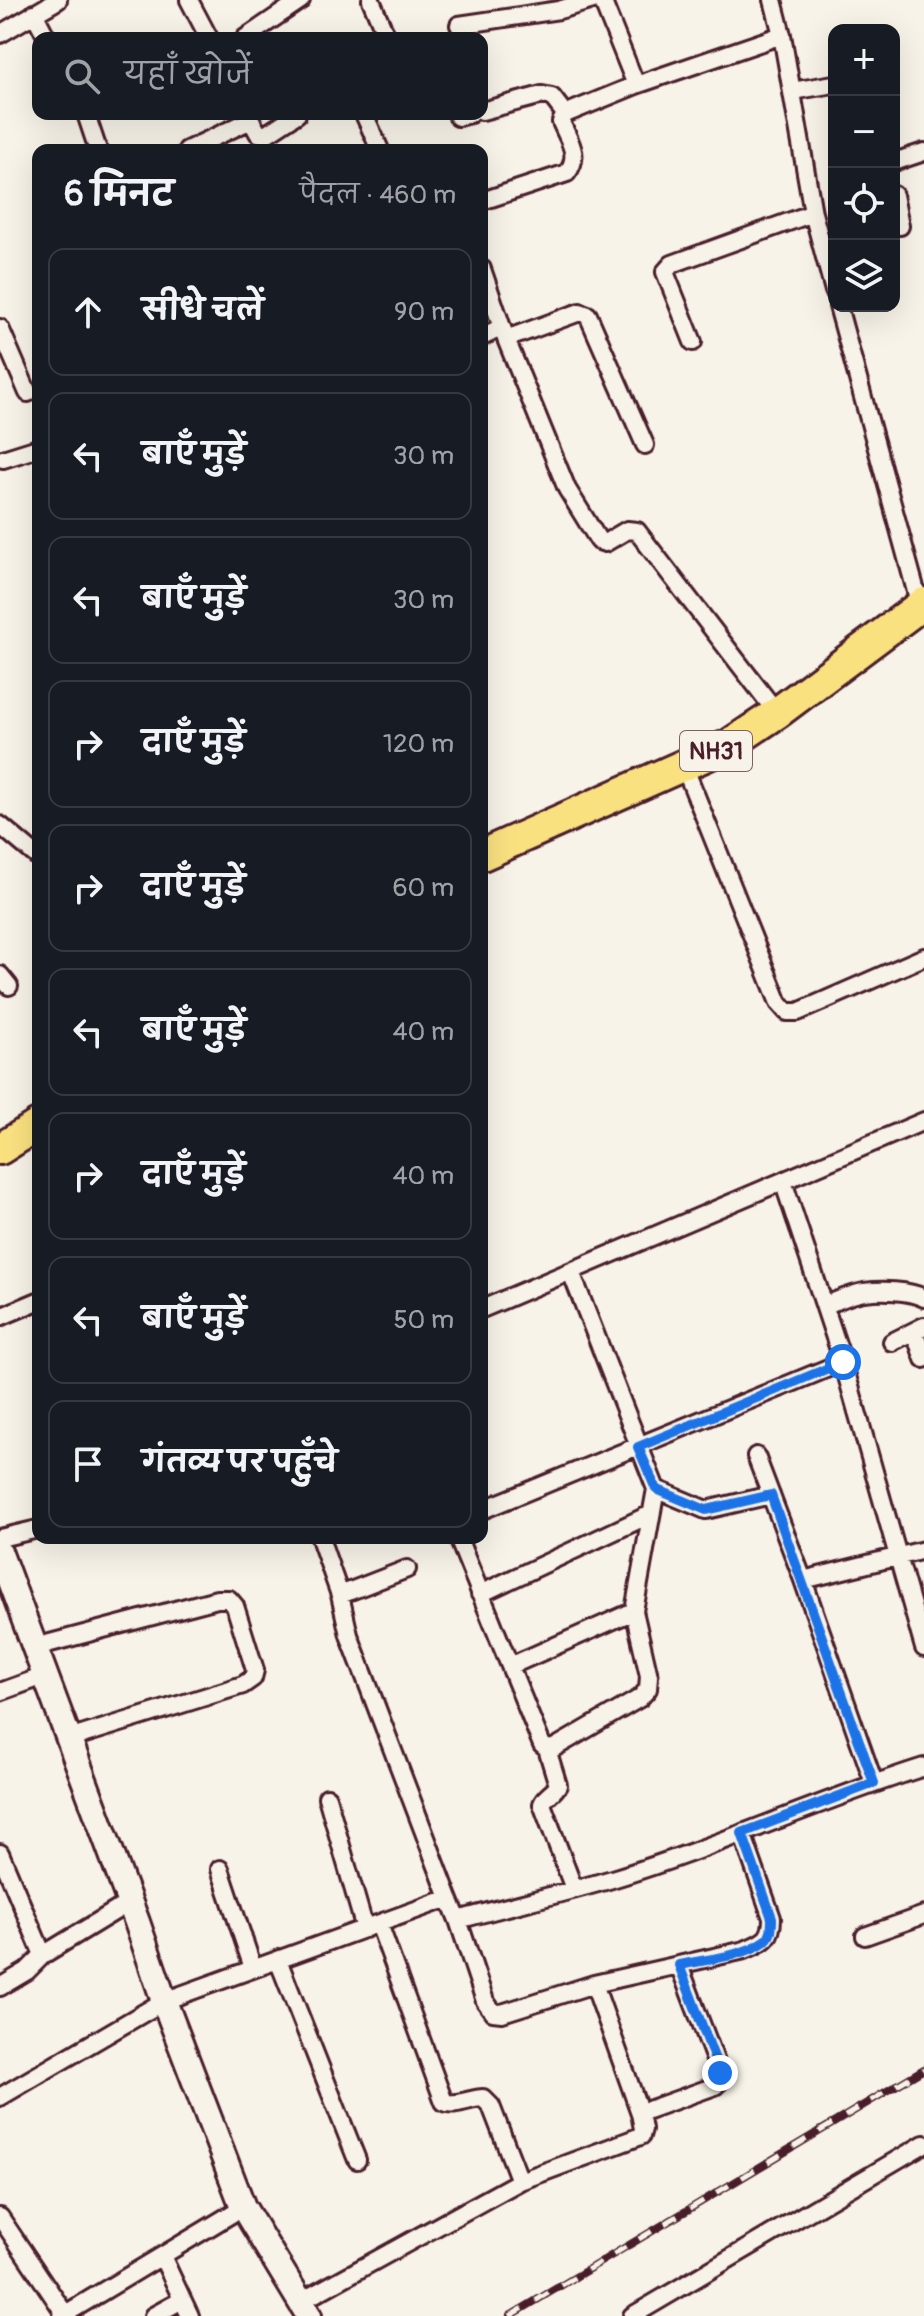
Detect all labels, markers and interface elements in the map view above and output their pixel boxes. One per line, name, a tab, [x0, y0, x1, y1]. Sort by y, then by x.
map controls	[828, 24, 900, 312]
button: +	[828, 24, 900, 96]
search box	[32, 32, 488, 120]
icon: search	[60, 54, 104, 98]
text: यहाँ खोजें	[124, 56, 252, 93]
button: −	[828, 96, 900, 168]
button: locate	[828, 168, 900, 240]
text: 6 मिनट	[64, 173, 174, 216]
text: पैदल · 460 m	[299, 179, 456, 211]
button: layers	[828, 240, 900, 312]
icon: ahead	[66, 290, 110, 334]
text: सीधे चलें	[142, 292, 264, 329]
text: 90 m	[394, 296, 454, 328]
icon: left	[66, 434, 110, 478]
text: बाएँ मुड़ें	[142, 436, 246, 473]
text: 30 m	[393, 440, 454, 472]
icon: left	[66, 578, 110, 622]
text: बाएँ मुड़ें	[142, 580, 246, 617]
text: 30 m	[393, 584, 454, 616]
icon: right	[66, 722, 110, 766]
text: दाएँ मुड़ें	[142, 724, 245, 761]
text: 120 m	[383, 728, 454, 760]
road number: NH31	[680, 731, 752, 771]
icon: right	[66, 866, 110, 910]
text: दाएँ मुड़ें	[142, 868, 245, 905]
text: 60 m	[392, 872, 454, 904]
icon: left	[66, 1010, 110, 1054]
text: बाएँ मुड़ें	[142, 1012, 246, 1049]
text: 40 m	[392, 1016, 454, 1048]
icon: right	[66, 1154, 110, 1198]
text: दाएँ मुड़ें	[142, 1156, 245, 1193]
text: 40 m	[392, 1160, 454, 1192]
icon: left	[66, 1298, 110, 1342]
text: बाएँ मुड़ें	[142, 1300, 246, 1337]
text: 50 m	[393, 1304, 454, 1336]
route start	[825, 1344, 861, 1380]
icon: arrive	[66, 1442, 110, 1486]
text: गंतव्य पर पहुँचे	[142, 1444, 337, 1481]
route end	[702, 2055, 738, 2091]

